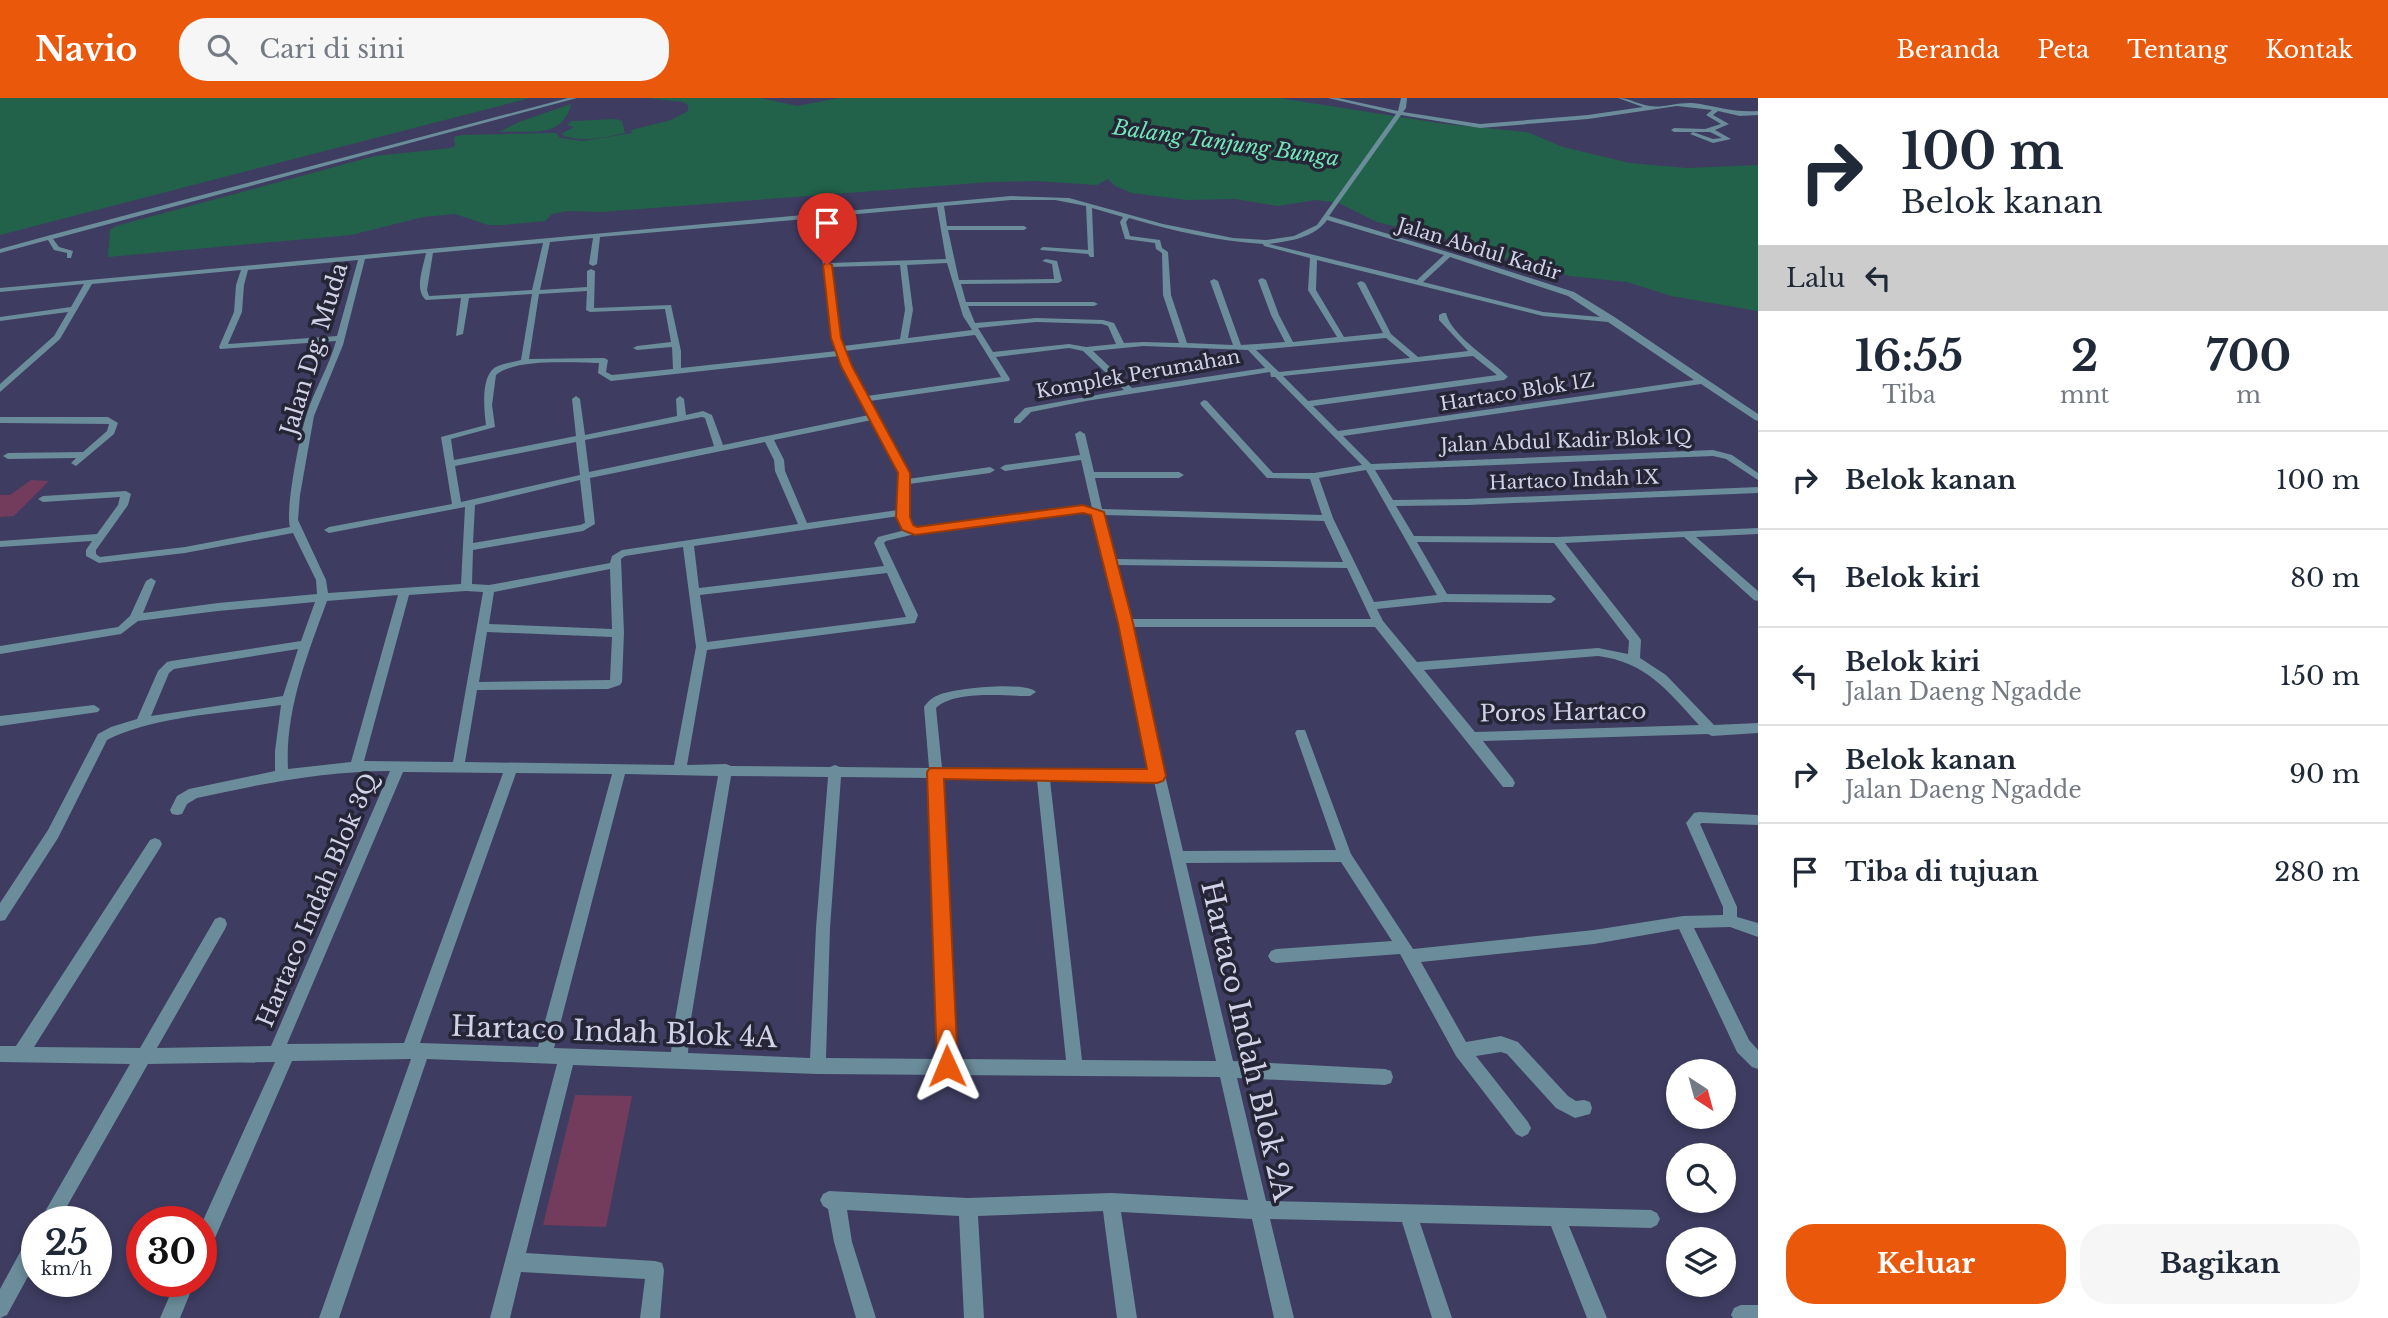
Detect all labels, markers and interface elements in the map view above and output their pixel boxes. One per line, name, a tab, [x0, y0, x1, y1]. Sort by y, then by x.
search box	[179, 18, 669, 81]
text: Navio	[35, 29, 137, 70]
icon: search	[203, 30, 241, 68]
text: Cari di sini	[259, 33, 405, 65]
text: Beranda	[1897, 35, 1999, 64]
text: Peta	[2037, 35, 2089, 64]
text: Tentang	[2127, 35, 2228, 64]
text: Kontak	[2266, 35, 2353, 64]
water label: Balang Tanjung Bunga	[1110, 114, 1341, 172]
text: 100 m	[1901, 121, 2064, 182]
icon: right	[1786, 126, 1877, 217]
text: Belok kanan	[1901, 182, 2103, 222]
pin	[797, 193, 857, 265]
icon: arrive	[808, 204, 846, 242]
street label: Jalan Abdul Kadir	[1392, 212, 1564, 285]
street label: Jalan Dg. Muda	[274, 259, 354, 441]
icon: left	[1859, 259, 1897, 297]
text: Lalu	[1786, 262, 1845, 294]
text: 16:55	[1855, 330, 1963, 382]
text: 2	[2071, 330, 2098, 382]
text: 700	[2206, 330, 2291, 382]
street label: Komplek Perumahan	[1034, 345, 1242, 403]
street label: Hartaco Blok 1Z	[1438, 368, 1596, 416]
text: Tiba	[1882, 381, 1936, 409]
text: mnt	[2060, 381, 2109, 409]
text: m	[2236, 381, 2261, 409]
street label: Jalan Abdul Kadir Blok 1Q	[1437, 425, 1692, 457]
icon: right	[1786, 461, 1824, 499]
text: Belok kanan	[1845, 464, 2016, 496]
text: 100 m	[2276, 464, 2360, 496]
street label: Hartaco Indah 1X	[1489, 466, 1660, 494]
icon: left	[1786, 559, 1824, 597]
text: Belok kiri	[1845, 562, 1980, 594]
text: 80 m	[2290, 562, 2360, 594]
text: Belok kiri	[1845, 646, 1980, 678]
icon: left	[1786, 657, 1824, 695]
text: 150 m	[2280, 660, 2360, 692]
text: Jalan Daeng Ngadde	[1845, 678, 2082, 706]
street label: Poros Hartaco	[1479, 697, 1647, 727]
text: Belok kanan	[1845, 744, 2016, 776]
icon: right	[1786, 755, 1824, 793]
text: 90 m	[2289, 758, 2360, 790]
street label: Hartaco Indah Blok 3Q	[251, 769, 383, 1031]
text: Jalan Daeng Ngadde	[1845, 776, 2082, 804]
icon: arrive	[1786, 853, 1824, 891]
text: Tiba di tujuan	[1845, 856, 2039, 888]
text: 280 m	[2274, 856, 2360, 888]
street label: Hartaco Indah Blok 2A	[1193, 878, 1301, 1205]
street label: Hartaco Indah Blok 4A	[450, 1009, 778, 1055]
position arrow	[910, 1029, 984, 1103]
north arrow	[1666, 1059, 1736, 1129]
map controls	[1666, 1059, 1736, 1297]
button: search	[1666, 1143, 1736, 1213]
speed limit sign: 30	[126, 1206, 217, 1297]
text: 25	[45, 1221, 88, 1264]
button: Keluar	[1786, 1224, 2066, 1304]
button: Bagikan	[2080, 1224, 2360, 1304]
button: layers	[1666, 1227, 1736, 1297]
text: km/h	[41, 1258, 92, 1280]

